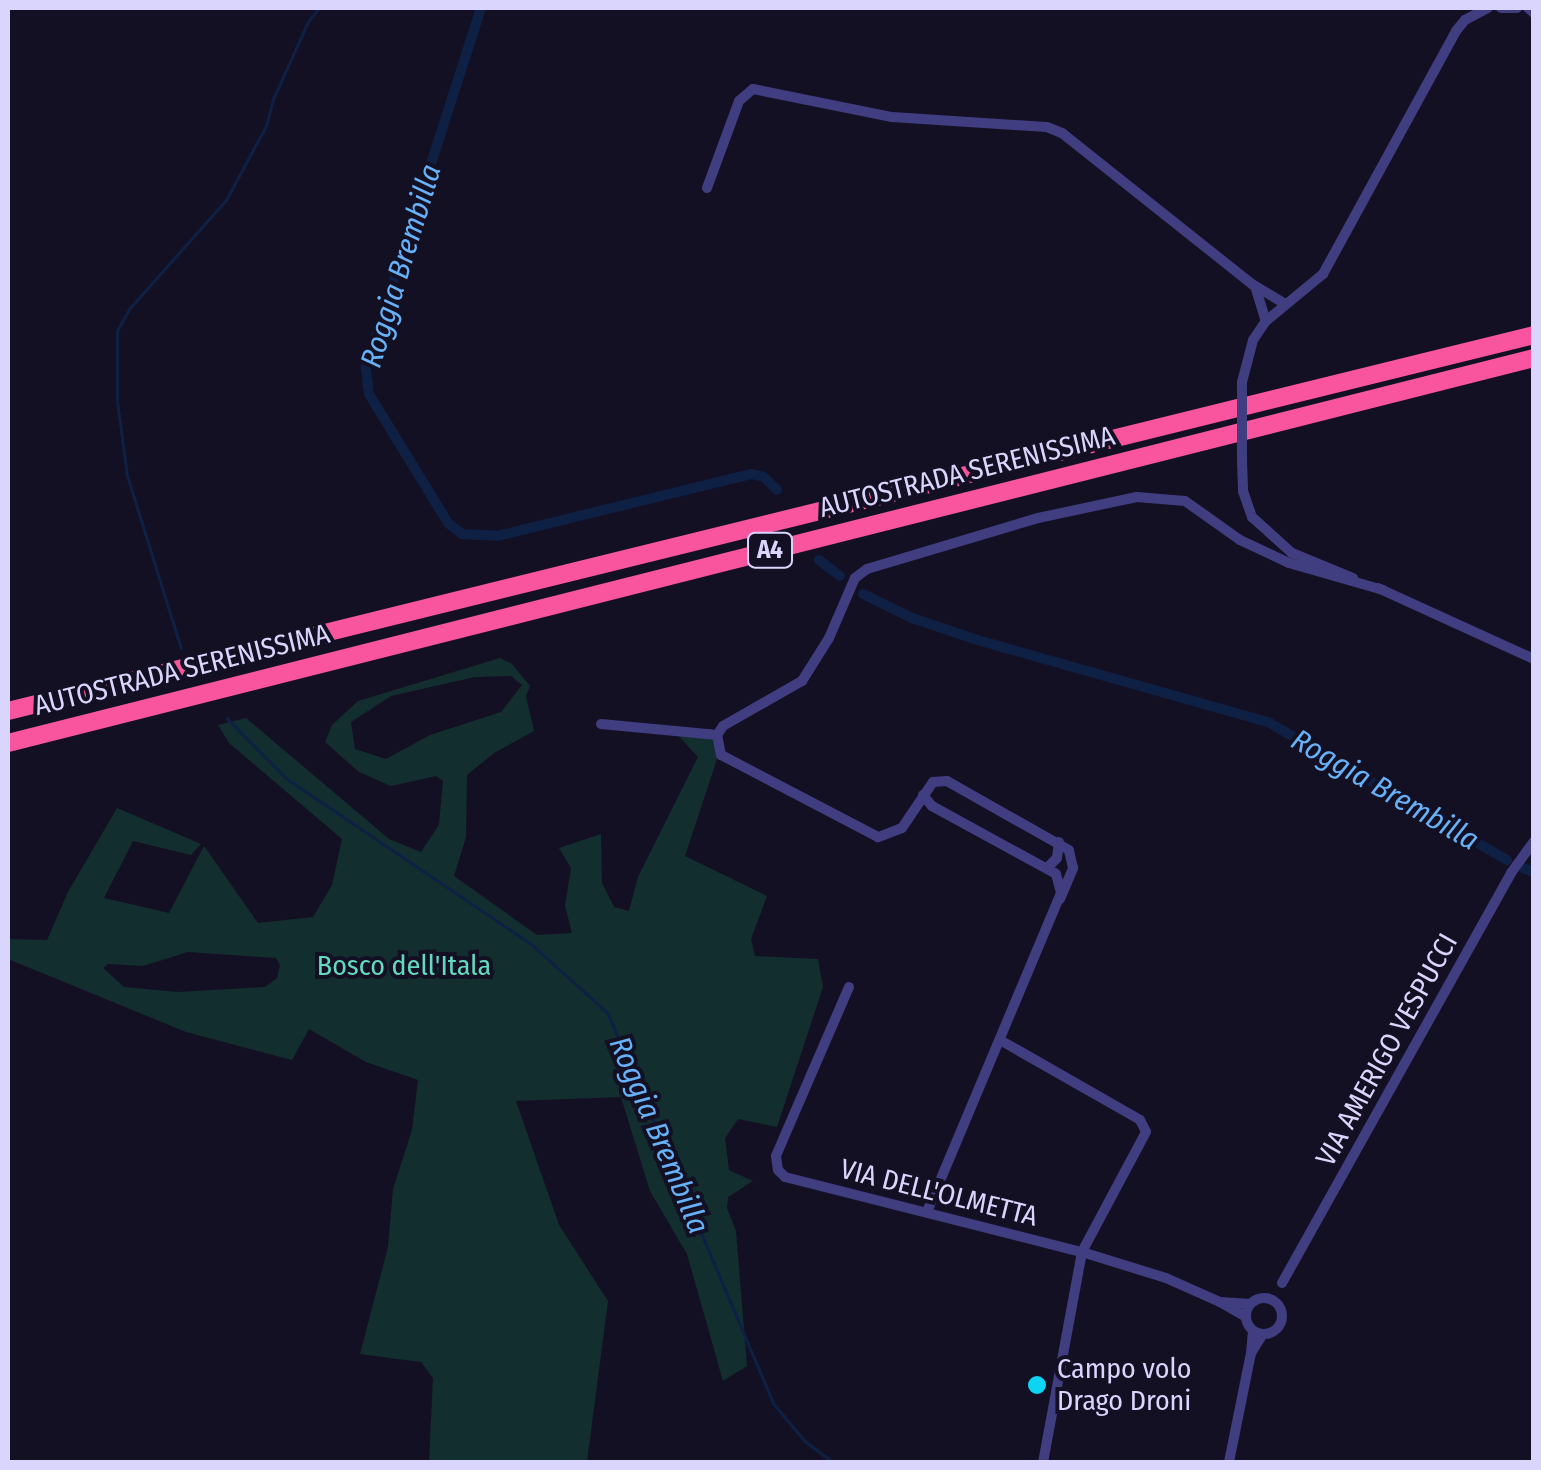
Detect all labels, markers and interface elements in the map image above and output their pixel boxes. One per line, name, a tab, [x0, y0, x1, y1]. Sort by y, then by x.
water label: Roggia Brembilla	[353, 160, 449, 372]
street label: AUTOSTRADA SERENISSIMA	[816, 419, 1118, 525]
road number: A4	[745, 530, 795, 570]
street label: AUTOSTRADA SERENISSIMA	[31, 617, 333, 723]
water label: Roggia Brembilla	[1285, 722, 1485, 858]
street label: VIA AMERIGO VESPUCCI	[1309, 928, 1465, 1172]
park label: Bosco dell'Itala	[317, 949, 491, 983]
water label: Roggia Brembilla	[601, 1031, 717, 1239]
street label: VIA DELL'OLMETTA	[837, 1152, 1041, 1234]
place label: Campo volo Drago Droni	[1057, 1352, 1191, 1418]
marker: Campo volo Drago Droni	[1026, 1374, 1048, 1396]

